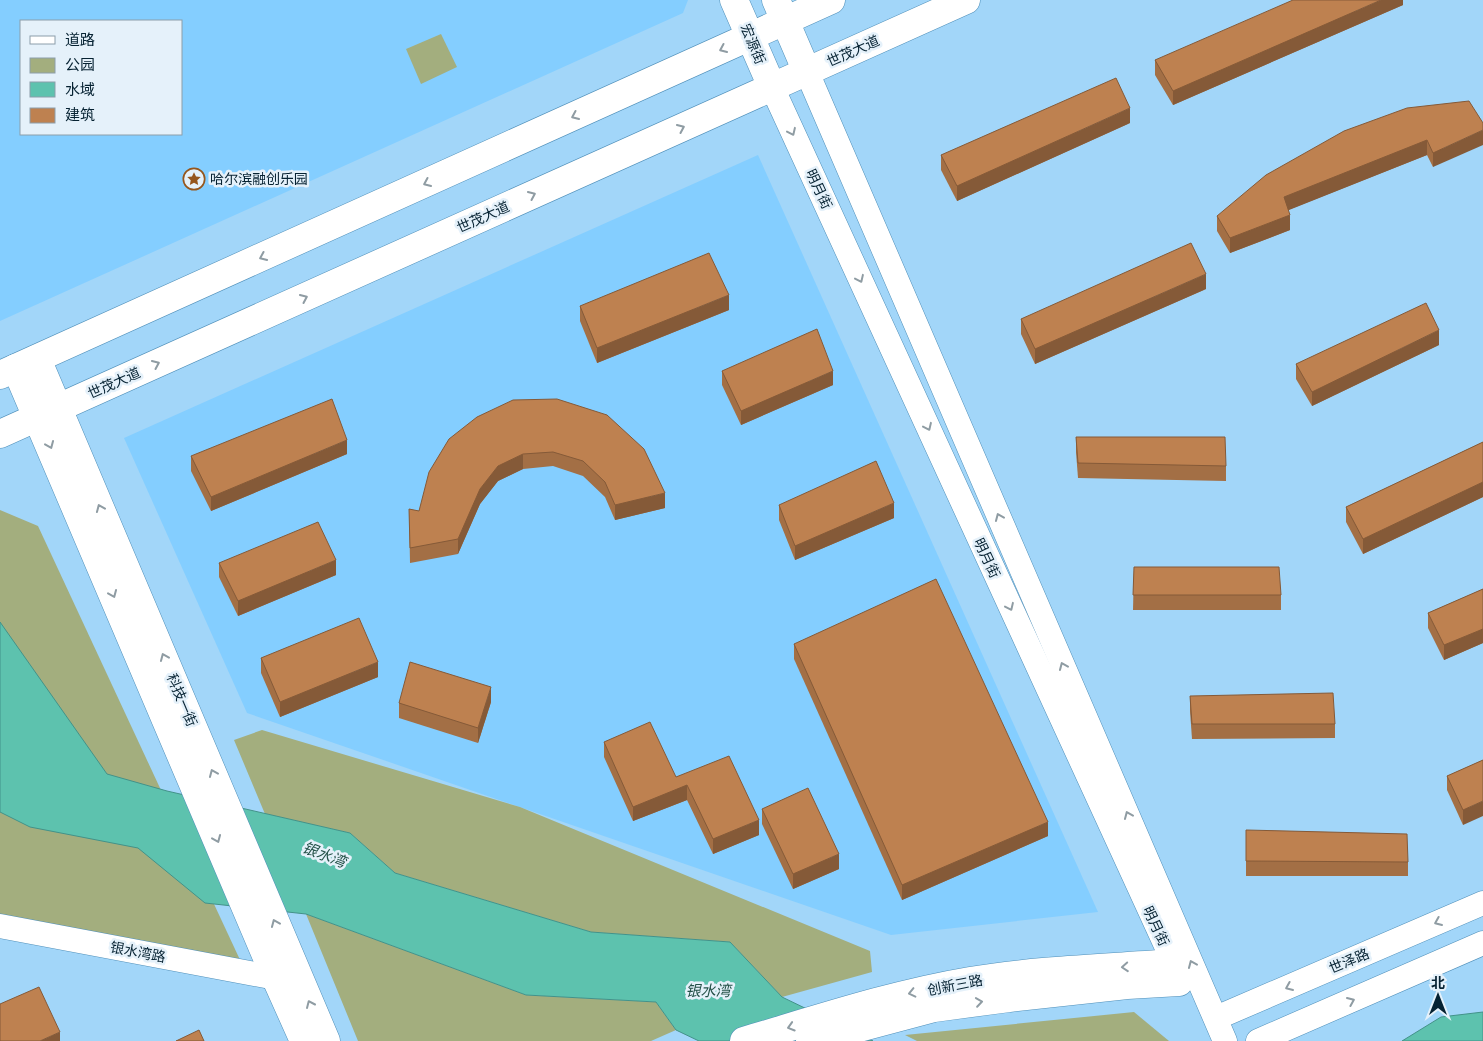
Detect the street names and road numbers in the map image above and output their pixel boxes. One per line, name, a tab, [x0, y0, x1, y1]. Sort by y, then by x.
street label: 宏源街	[737, 22, 769, 67]
street label: 世茂大道	[824, 32, 882, 71]
street label: 明月街	[802, 167, 835, 212]
street label: 世茂大道	[454, 198, 512, 237]
street label: 世茂大道	[85, 364, 143, 403]
street label: 明月街	[970, 536, 1003, 581]
street label: 科技一街	[163, 671, 200, 729]
street label: 明月街	[1139, 904, 1172, 949]
street label: 银水湾路	[109, 939, 167, 966]
street label: 世泽路	[1327, 945, 1372, 977]
street label: 创新三路	[926, 972, 984, 999]

